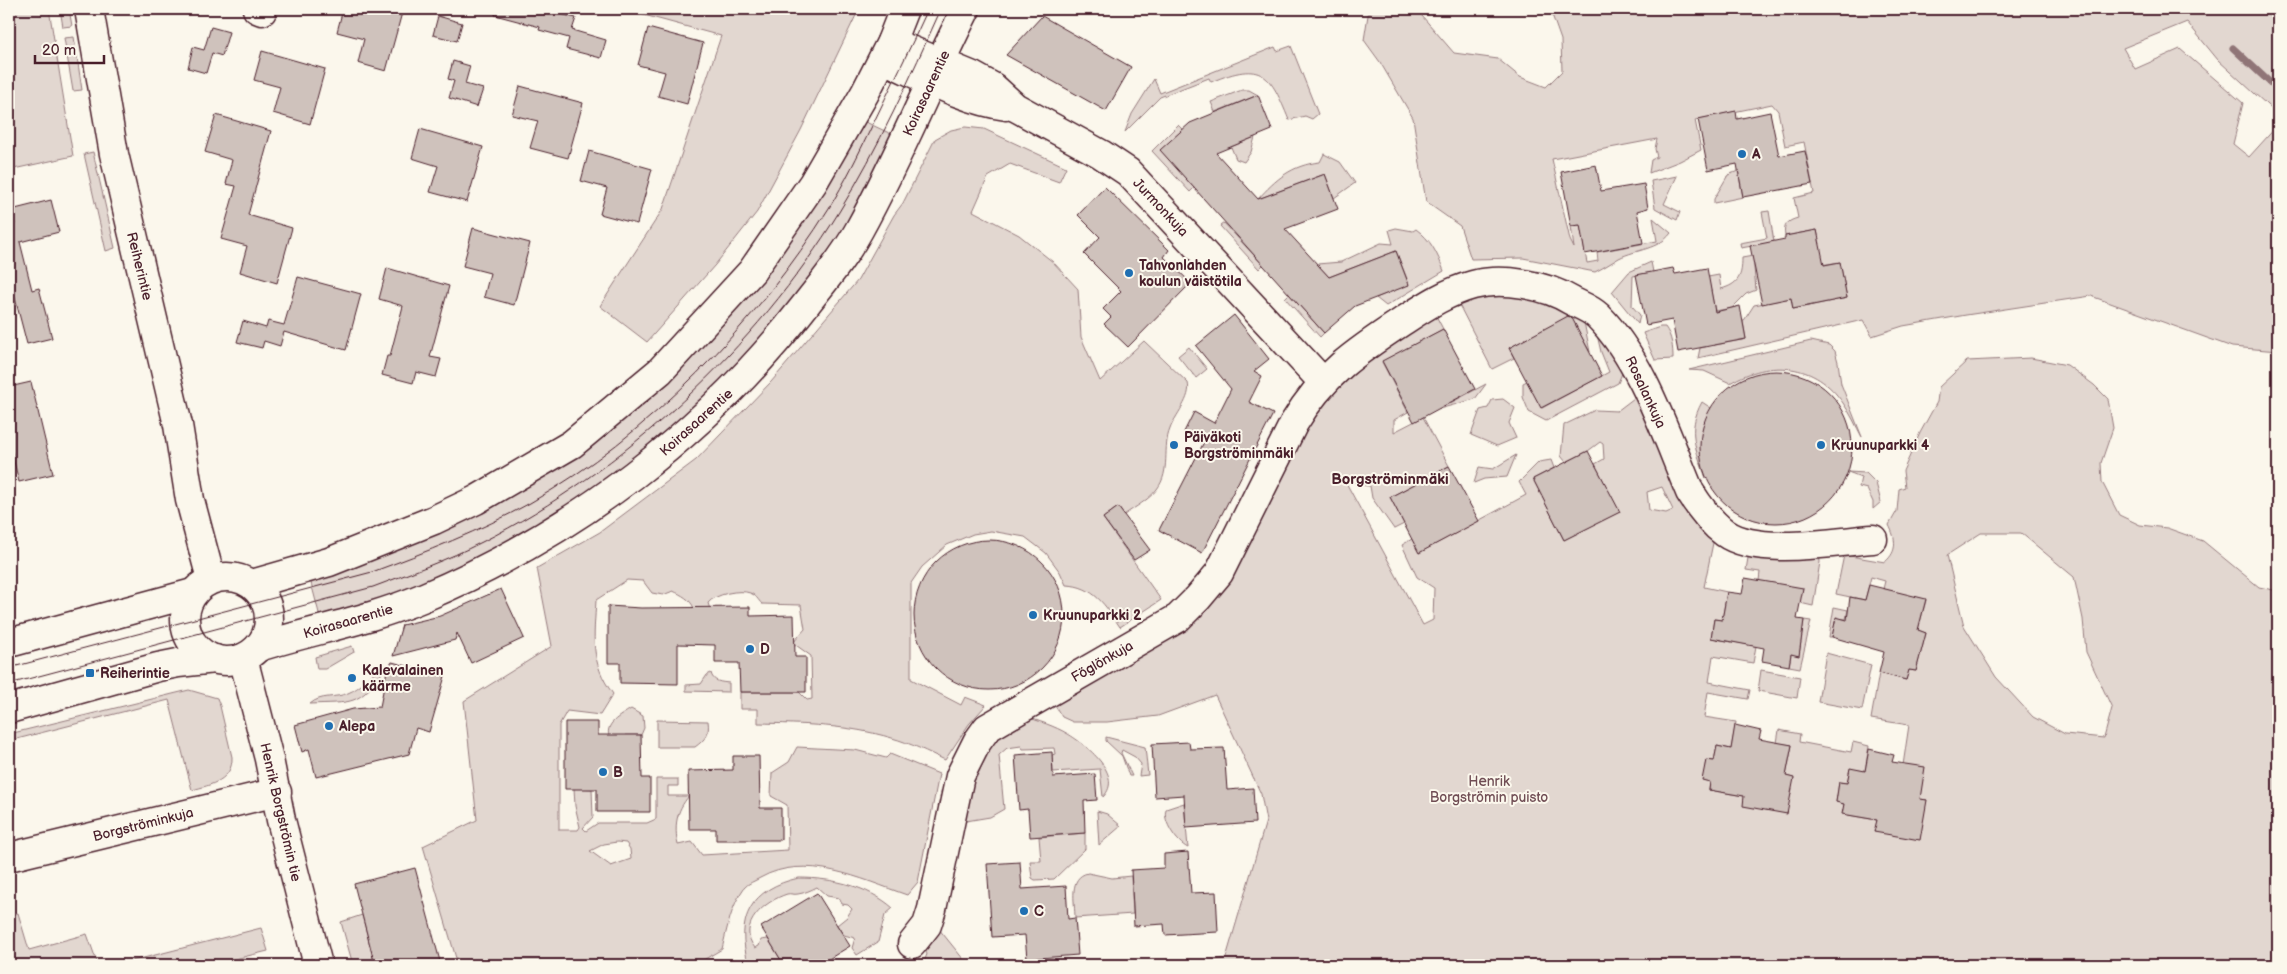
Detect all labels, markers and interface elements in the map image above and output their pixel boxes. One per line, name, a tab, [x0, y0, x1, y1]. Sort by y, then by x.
scale bar	[35, 32, 104, 64]
text: 20 m	[42, 41, 76, 60]
street label: Koirasaarentie	[899, 48, 954, 139]
place label: A	[1751, 146, 1761, 163]
marker: A	[1736, 148, 1748, 160]
street label: Jurmonkuja	[1129, 175, 1192, 240]
street label: Reiherintie	[123, 230, 156, 302]
place label: Tahvonlahden koulun väistötila	[1139, 257, 1242, 290]
marker: Tahvonlahden koulun väistötila	[1123, 267, 1135, 279]
street label: Rosalankuja	[1621, 354, 1670, 431]
street label: Koirasaarentie	[656, 385, 736, 460]
place label: Päiväkoti Borgströminmäki	[1184, 429, 1294, 462]
place label: Kruunuparkki 4	[1831, 437, 1930, 454]
marker: Päiväkoti Borgströminmäki	[1168, 439, 1180, 451]
marker: Kruunuparkki 4	[1815, 439, 1827, 451]
district label: Borgströminmäki	[1331, 470, 1449, 489]
street label: Koirasaarentie	[301, 601, 395, 642]
place label: Kruunuparkki 2	[1043, 607, 1142, 624]
marker: Kruunuparkki 2	[1027, 609, 1039, 621]
street label: Föglönkuja	[1068, 637, 1136, 686]
place label: D	[760, 641, 770, 658]
marker: D	[744, 643, 756, 655]
place label: Kalevalainen käärme	[362, 662, 444, 695]
place label: Reiherintie	[100, 665, 170, 682]
marker: Reiherintie	[84, 667, 96, 679]
marker: Kalevalainen käärme	[346, 672, 358, 684]
place label: Alepa	[338, 718, 375, 735]
marker: Alepa	[323, 720, 335, 732]
street label: Henrik Borgströmin tie	[256, 741, 305, 883]
place label: B	[613, 764, 623, 781]
marker: B	[597, 766, 609, 778]
park label: Henrik Borgströmin puisto	[1430, 773, 1548, 806]
street label: Borgströminkuja	[91, 804, 195, 845]
place label: C	[1034, 903, 1044, 920]
marker: C	[1018, 905, 1030, 917]

